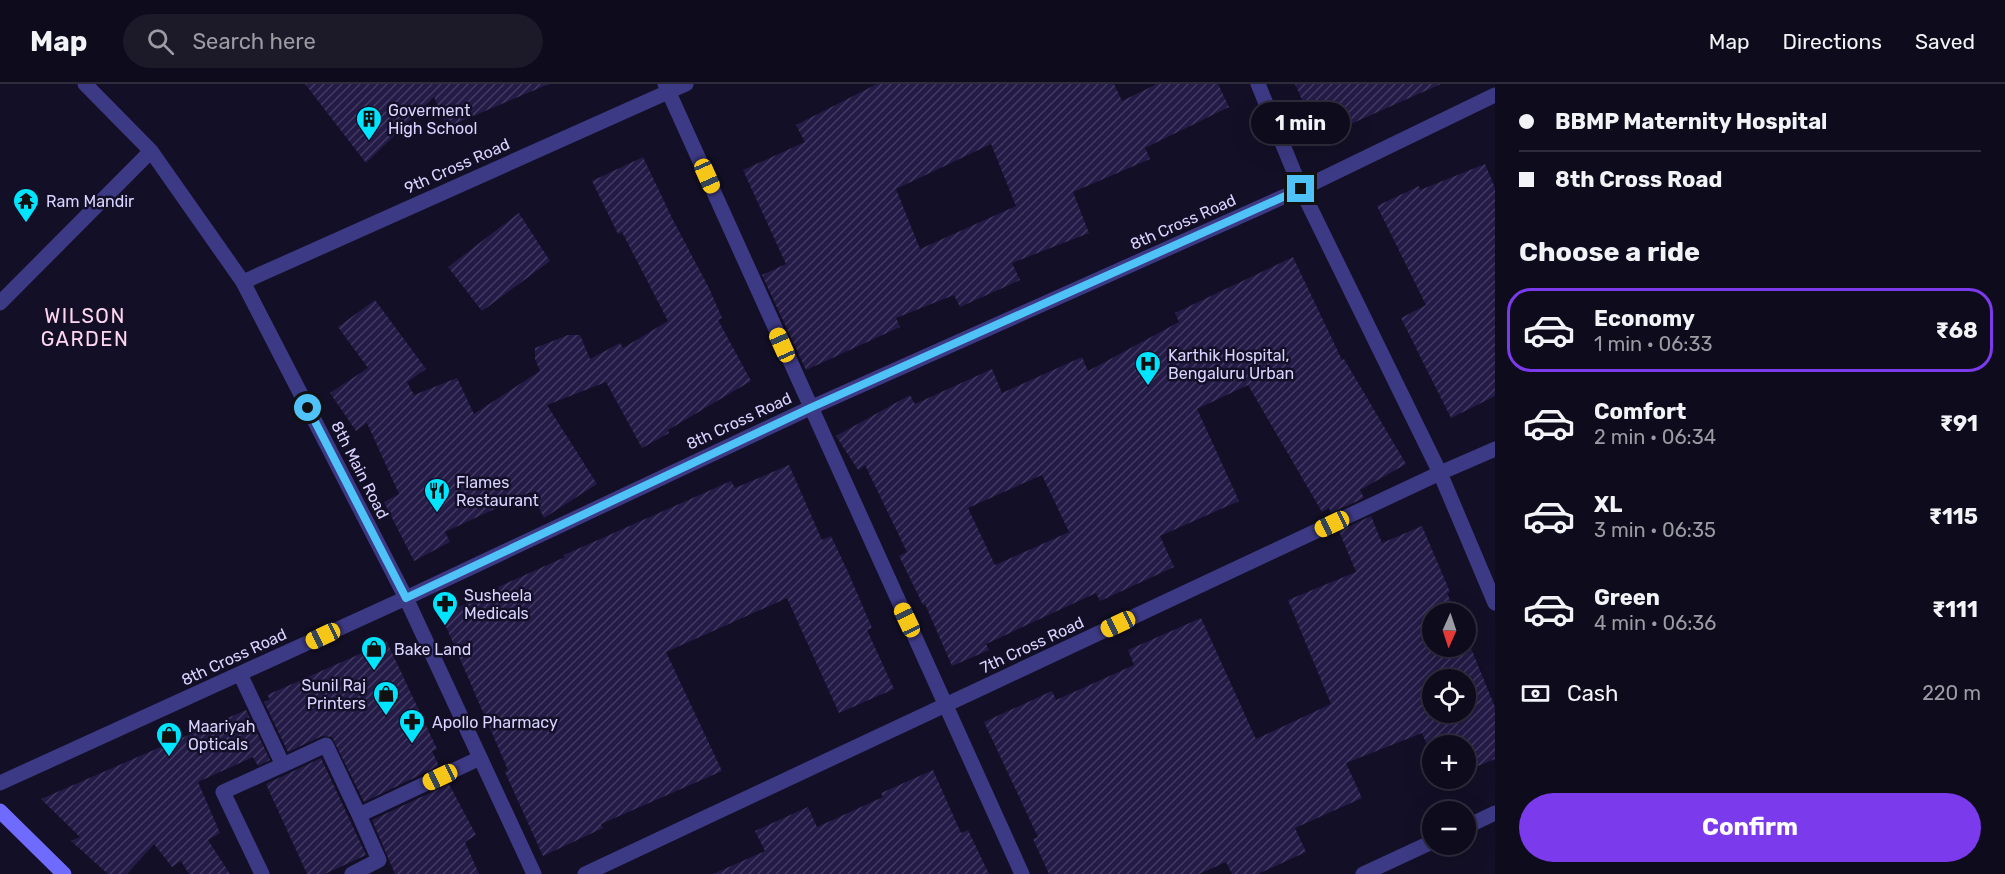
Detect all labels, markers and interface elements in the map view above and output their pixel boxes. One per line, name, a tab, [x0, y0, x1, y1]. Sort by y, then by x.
search box	[123, 14, 543, 68]
text: Map	[30, 25, 87, 58]
icon: search	[144, 25, 177, 58]
text: Search here	[192, 28, 316, 55]
text: Map	[1709, 29, 1750, 54]
text: Directions	[1783, 29, 1882, 54]
text: Saved	[1915, 29, 1975, 54]
place label: Goverment High School	[388, 101, 477, 138]
callout: 1 min	[1252, 102, 1350, 144]
building icon: Goverment High School	[354, 104, 384, 142]
text: BBMP Maternity Hospital	[1555, 108, 1827, 135]
text: 1 min	[1275, 111, 1326, 135]
street label: 9th Cross Road	[401, 134, 513, 198]
car	[691, 156, 723, 196]
text: 8th Cross Road	[1555, 166, 1722, 193]
route end	[1287, 175, 1314, 202]
temple icon: Ram Mandir	[11, 186, 41, 224]
street label: 8th Cross Road	[1127, 190, 1239, 254]
place label: Ram Mandir	[46, 192, 134, 211]
text: Choose a ride	[1519, 236, 1700, 268]
icon: car	[1522, 303, 1576, 357]
district label: WILSON GARDEN	[41, 304, 129, 351]
text: Economy	[1594, 305, 1695, 332]
text: ₹68	[1936, 317, 1978, 344]
car	[766, 325, 798, 365]
text: 1 min · 06:33	[1594, 332, 1713, 356]
place label: Karthik Hospital, Bengaluru Urban	[1168, 346, 1294, 383]
hospital icon: Karthik Hospital, Bengaluru Urban	[1133, 349, 1163, 387]
street label: 8th Cross Road	[683, 388, 795, 454]
route start	[294, 394, 321, 421]
icon: car	[1522, 396, 1576, 450]
text: Comfort	[1594, 398, 1686, 425]
text: ₹91	[1940, 410, 1978, 437]
street label: 8th Main Road	[327, 418, 393, 522]
text: 2 min · 06:34	[1594, 425, 1716, 449]
place label: Flames Restaurant	[456, 473, 539, 510]
restaurant icon: Flames Restaurant	[422, 476, 452, 514]
icon: car	[1522, 489, 1576, 543]
text: XL	[1594, 491, 1622, 518]
text: ₹115	[1929, 503, 1978, 530]
car	[1312, 508, 1352, 540]
text: 3 min · 06:35	[1594, 518, 1716, 542]
icon: car	[1522, 582, 1576, 636]
text: Green	[1594, 584, 1660, 611]
place label: Susheela Medicals	[464, 586, 532, 623]
pharmacy icon: Susheela Medicals	[430, 589, 460, 627]
text: ₹111	[1932, 596, 1978, 623]
car	[891, 600, 923, 640]
north arrow	[1422, 603, 1476, 657]
map controls	[1422, 603, 1476, 855]
car	[1098, 608, 1138, 640]
text: 4 min · 06:36	[1594, 611, 1716, 635]
street label: 7th Cross Road	[977, 613, 1087, 677]
car	[303, 620, 343, 652]
street label: 8th Cross Road	[178, 624, 290, 690]
shop icon: Bake Land	[359, 634, 389, 672]
place label: Bake Land	[394, 640, 471, 659]
button: locate	[1422, 669, 1476, 723]
place label: Sunil Raj Printers	[302, 676, 366, 713]
icon: cash	[1519, 677, 1552, 710]
shop icon: Sunil Raj Printers	[371, 679, 401, 717]
text: Cash	[1567, 680, 1618, 707]
text: 220 m	[1922, 681, 1981, 705]
pharmacy icon: Apollo Pharmacy	[397, 707, 427, 745]
place label: Apollo Pharmacy	[432, 713, 558, 732]
place label: Maariyah Opticals	[188, 717, 255, 754]
shop icon: Maariyah Opticals	[154, 720, 184, 758]
button: +	[1422, 735, 1476, 789]
car	[420, 761, 460, 793]
button: Confirm	[1519, 793, 1981, 862]
button: −	[1422, 801, 1476, 855]

